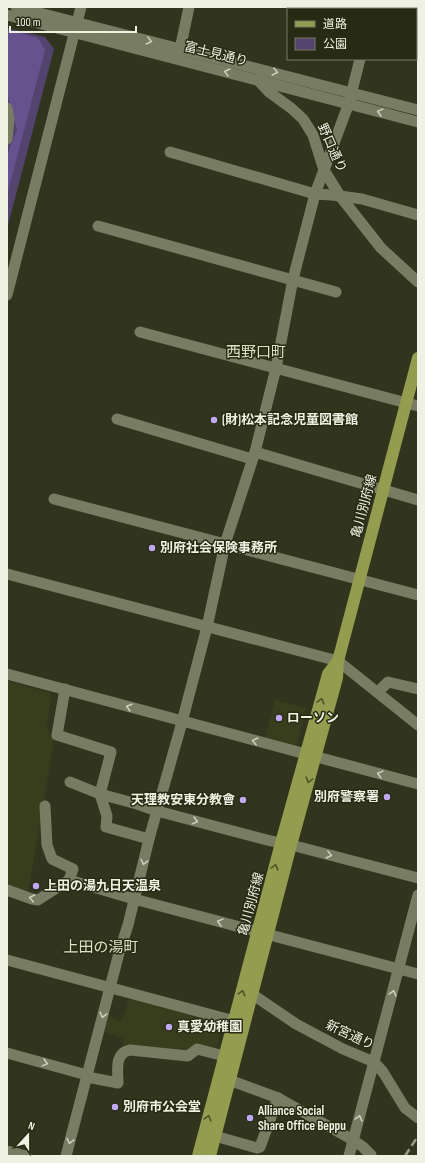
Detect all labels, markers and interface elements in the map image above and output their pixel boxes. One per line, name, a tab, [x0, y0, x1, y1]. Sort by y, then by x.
scale bar	[10, 8, 136, 34]
legend	[287, 8, 417, 60]
text: 100 m	[16, 15, 41, 30]
text: 道路	[323, 17, 347, 32]
one-way arrow	[145, 36, 152, 45]
text: 公園	[323, 37, 347, 52]
street label: 富士見通り	[183, 38, 249, 70]
one-way arrow	[224, 68, 231, 77]
one-way arrow	[272, 68, 279, 76]
one-way arrow	[377, 108, 384, 116]
street label: 野口通り	[314, 121, 350, 175]
district label: 西野口町	[226, 343, 286, 362]
place label: (財)松本記念児童図書館	[222, 412, 358, 428]
marker: (財)松本記念児童図書館	[209, 415, 219, 425]
street label: 亀川別府線	[348, 473, 380, 539]
place label: 別府社会保険事務所	[160, 540, 277, 556]
marker: 別府社会保険事務所	[147, 543, 157, 553]
one-way arrow	[316, 698, 325, 705]
one-way arrow	[126, 703, 133, 712]
place label: ローソン	[287, 710, 339, 726]
marker: ローソン	[274, 713, 284, 723]
one-way arrow	[251, 737, 258, 745]
one-way arrow	[377, 770, 384, 779]
one-way arrow	[305, 777, 314, 784]
place label: 別府警察署	[314, 789, 379, 805]
place label: 天理教安東分教會	[131, 792, 235, 808]
marker: 別府警察署	[382, 792, 392, 802]
marker: 天理教安東分教會	[238, 795, 248, 805]
one-way arrow	[191, 816, 198, 825]
one-way arrow	[325, 850, 332, 859]
one-way arrow	[140, 859, 148, 865]
one-way arrow	[270, 864, 279, 871]
street label: 亀川別府線	[235, 871, 267, 937]
place label: 上田の湯九日天温泉	[44, 878, 161, 894]
marker: 上田の湯九日天温泉	[31, 881, 41, 891]
one-way arrow	[28, 895, 35, 903]
one-way arrow	[217, 918, 224, 927]
district label: 上田の湯町	[63, 938, 139, 957]
one-way arrow	[237, 990, 246, 997]
one-way arrow	[388, 990, 396, 996]
one-way arrow	[99, 1011, 107, 1018]
street label: 新宮通り	[323, 1017, 377, 1053]
place label: 真愛幼稚園	[177, 1019, 242, 1035]
marker: 真愛幼稚園	[164, 1022, 174, 1032]
one-way arrow	[41, 1058, 48, 1067]
place label: 別府市公会堂	[123, 1099, 201, 1115]
marker: 別府市公会堂	[110, 1102, 120, 1112]
place label: Alliance Social Share Office Beppu	[257, 1103, 346, 1134]
marker: Alliance Social Share Office Beppu	[245, 1113, 255, 1123]
north arrow	[8, 1115, 48, 1155]
one-way arrow	[203, 1115, 212, 1122]
one-way arrow	[354, 1115, 363, 1122]
text: N	[26, 1119, 37, 1133]
one-way arrow	[67, 1137, 75, 1144]

